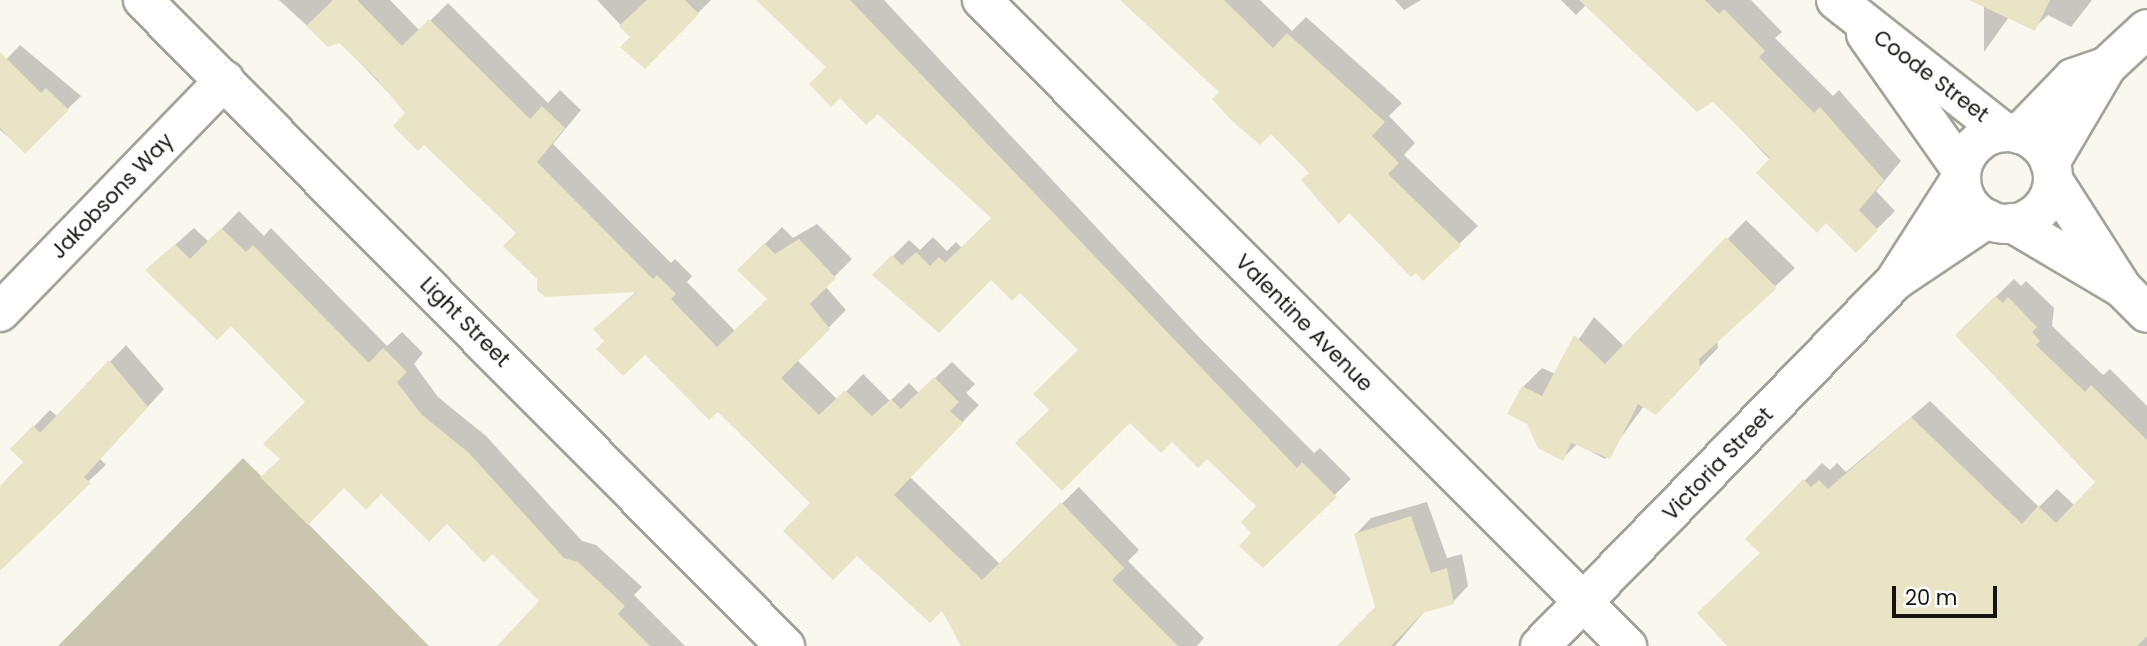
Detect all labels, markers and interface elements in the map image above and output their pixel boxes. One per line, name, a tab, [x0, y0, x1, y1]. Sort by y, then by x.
street label: Coode Street	[1869, 25, 1993, 127]
street label: Jakobsons Way	[46, 128, 178, 264]
street label: Valentine Avenue	[1230, 249, 1378, 397]
street label: Light Street	[415, 272, 515, 372]
street label: Victoria Street	[1658, 402, 1778, 526]
scale bar	[1895, 572, 2000, 616]
text: 20 m	[1905, 583, 1958, 612]

